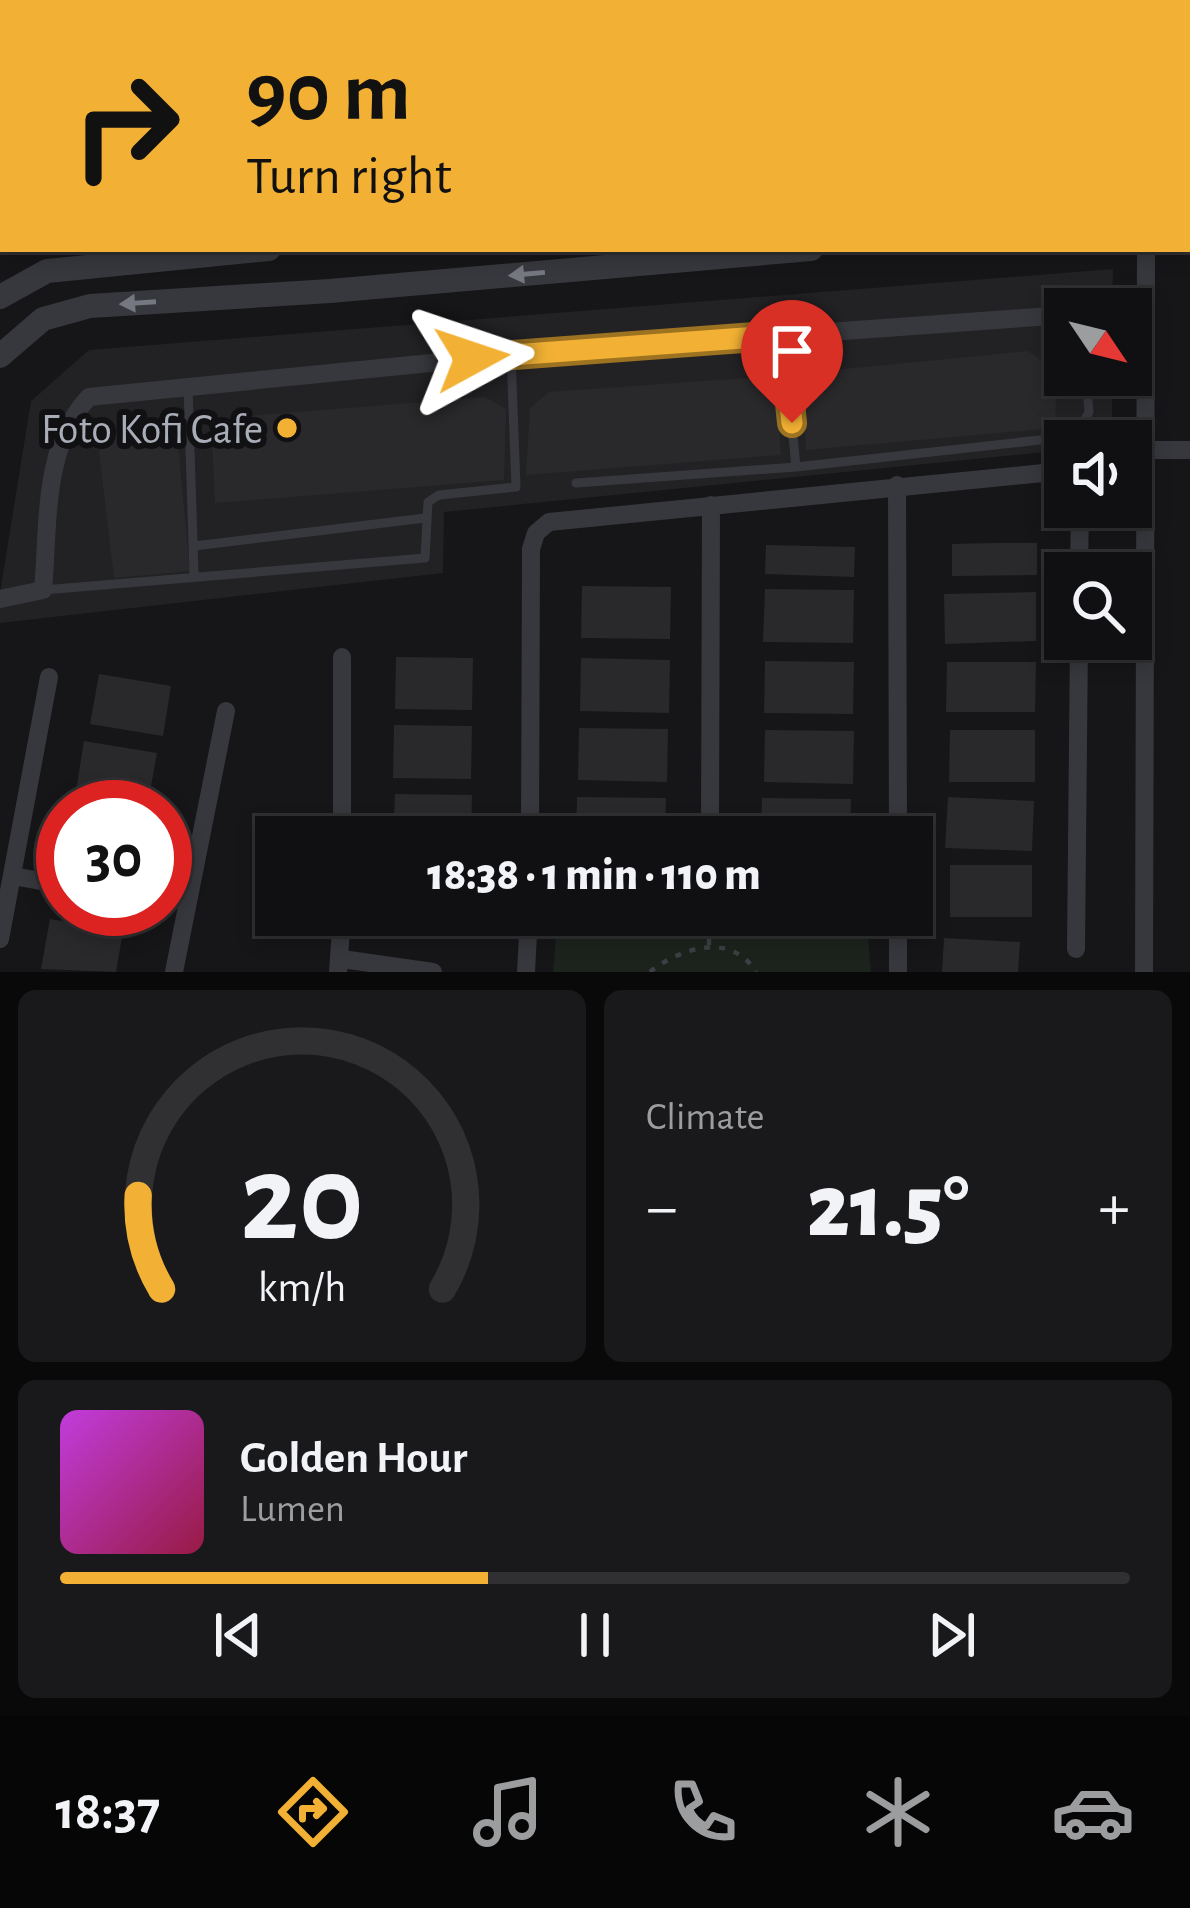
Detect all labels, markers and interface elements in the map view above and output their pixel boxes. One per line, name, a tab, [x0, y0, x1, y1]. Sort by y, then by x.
icon: right	[48, 48, 204, 204]
text: 90 m	[246, 52, 411, 136]
text: Turn right	[246, 150, 452, 204]
one-way arrow	[508, 265, 545, 284]
north arrow	[1044, 288, 1152, 396]
map controls	[1044, 288, 1152, 660]
one-way arrow	[118, 294, 156, 313]
position arrow	[409, 295, 535, 421]
pin	[741, 300, 843, 423]
icon: arrive	[759, 318, 825, 384]
place label: Foto Kofi Cafe	[41, 409, 263, 451]
marker: Foto Kofi Cafe	[274, 415, 300, 441]
button: sound	[1044, 420, 1152, 528]
button: search	[1044, 552, 1152, 660]
speed limit sign: 30	[36, 780, 192, 936]
text: 18:38 · 1 min · 110 m	[427, 853, 761, 898]
text: Climate	[646, 1098, 764, 1137]
text: 20	[240, 1138, 364, 1263]
text: 21.5°	[807, 1163, 969, 1253]
text: −	[646, 1175, 678, 1241]
text: +	[1098, 1175, 1130, 1241]
text: km/h	[258, 1267, 346, 1310]
text: Golden Hour	[240, 1436, 467, 1481]
text: Lumen	[240, 1490, 345, 1529]
icon: previous	[205, 1602, 271, 1668]
icon: pause	[562, 1602, 628, 1668]
icon: next	[919, 1602, 985, 1668]
icon: directions	[271, 1770, 355, 1854]
icon: music	[466, 1770, 550, 1854]
icon: phone	[661, 1770, 745, 1854]
icon: climate	[856, 1770, 940, 1854]
icon: car	[1051, 1770, 1135, 1854]
text: 18:37	[55, 1785, 160, 1839]

